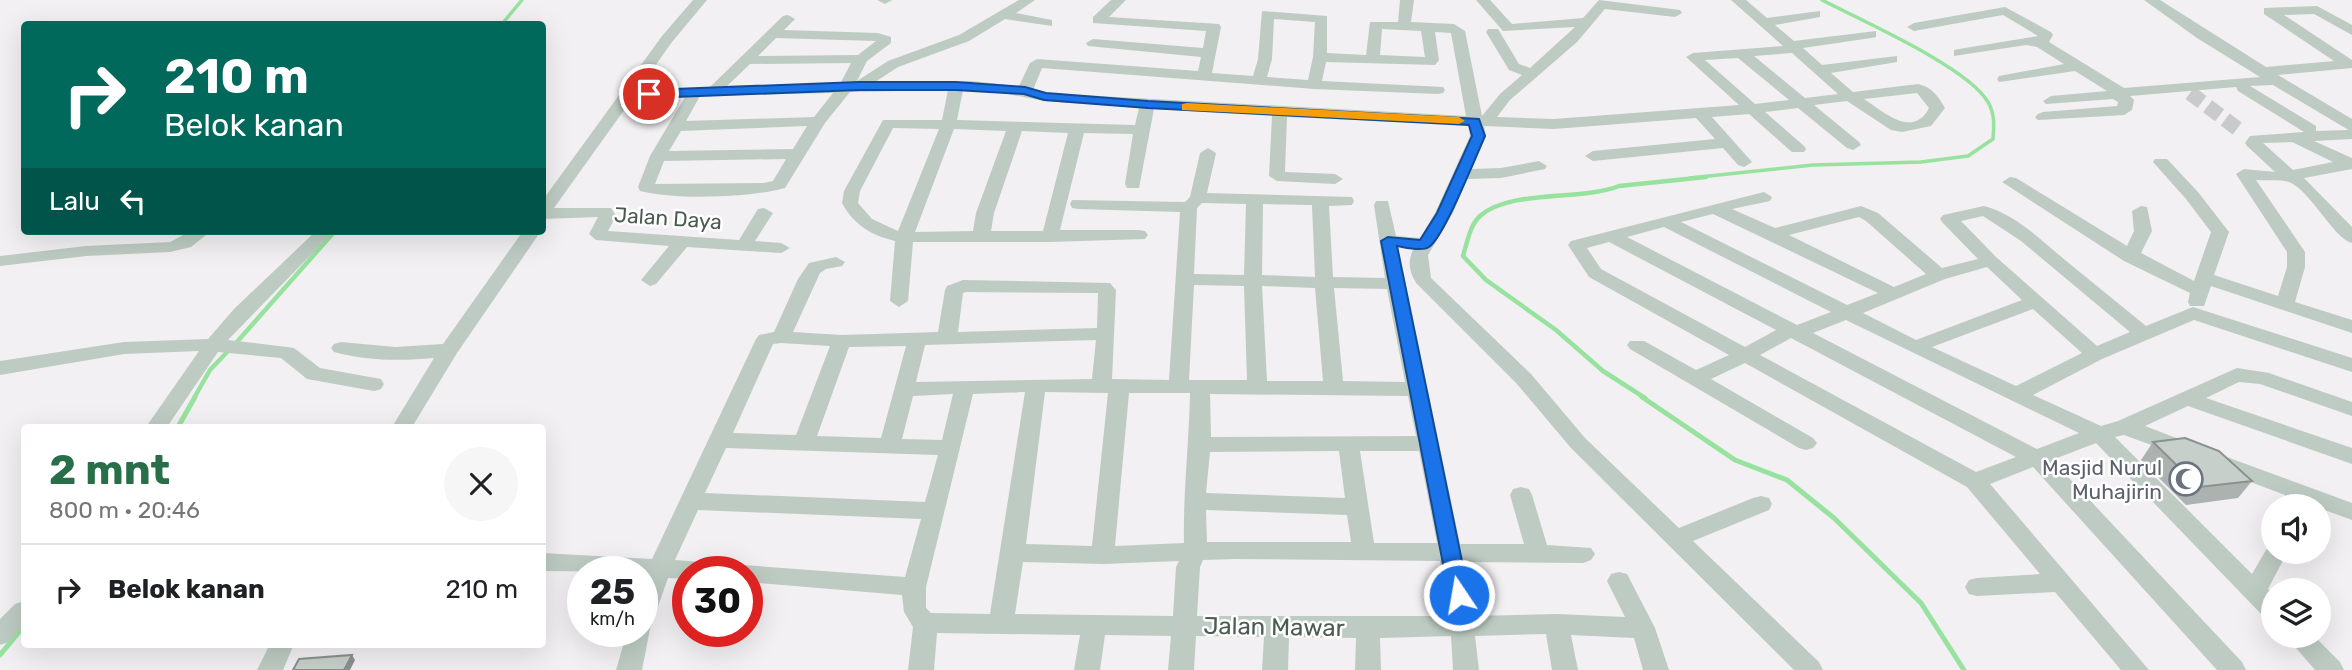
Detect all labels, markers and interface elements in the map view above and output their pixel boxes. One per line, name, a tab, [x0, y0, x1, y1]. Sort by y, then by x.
text: 210 m	[164, 47, 309, 105]
icon: right	[49, 49, 140, 140]
pin	[619, 64, 679, 124]
icon: arrive	[630, 75, 668, 113]
text: Belok kanan	[164, 106, 344, 144]
icon: left	[114, 182, 152, 220]
text: Lalu	[49, 186, 100, 217]
street label: Jalan Daya	[613, 202, 723, 234]
text: 2 mnt	[49, 445, 170, 495]
button: close	[444, 447, 518, 521]
place label: Masjid Nurul Muhajirin	[2042, 455, 2162, 504]
mosque icon: Masjid Nurul Muhajirin	[2167, 460, 2205, 498]
map controls	[2261, 494, 2331, 648]
button: sound	[2261, 494, 2331, 564]
text: 800 m · 20:46	[49, 496, 200, 524]
speed limit sign: 30	[672, 556, 763, 647]
position arrow	[1422, 558, 1496, 632]
icon: right	[49, 571, 87, 609]
text: 25	[590, 571, 635, 613]
text: Belok kanan	[108, 574, 265, 605]
text: 210 m	[446, 574, 518, 605]
button: layers	[2261, 578, 2331, 648]
text: km/h	[590, 608, 635, 630]
street label: Jalan Mawar	[1203, 612, 1345, 642]

